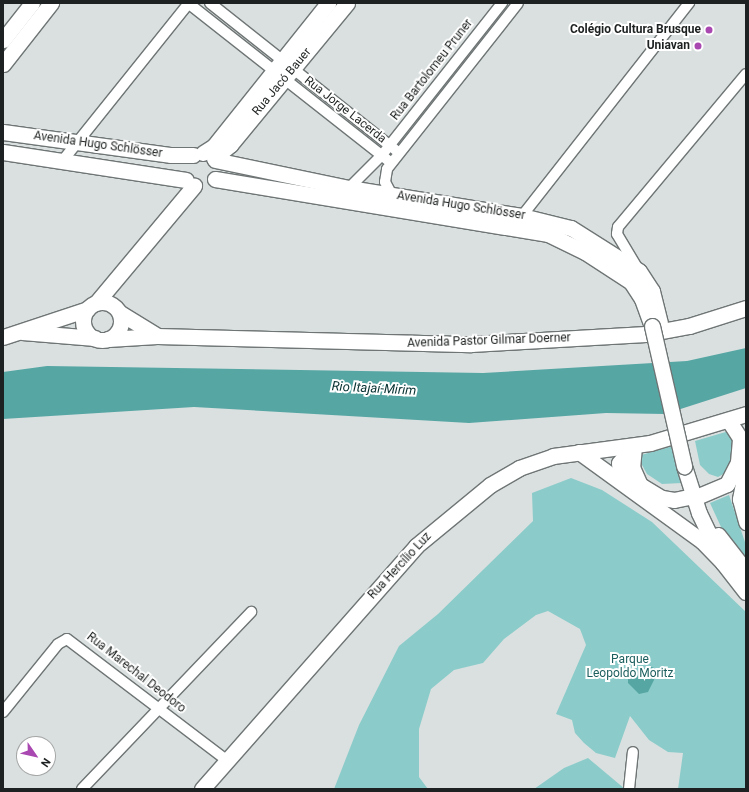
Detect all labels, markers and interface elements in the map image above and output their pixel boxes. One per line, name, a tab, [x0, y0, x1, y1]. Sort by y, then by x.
street label: Rua Bartolomeu Pruner	[388, 17, 476, 123]
place label: Colégio Cultura Brusque	[570, 23, 701, 37]
marker: Colégio Cultura Brusque	[704, 25, 714, 35]
place label: Uniavan	[647, 39, 690, 53]
marker: Uniavan	[693, 41, 703, 51]
street label: Rua Jacó Bauer	[250, 45, 314, 119]
street label: Rua Jorge Lacerda	[301, 74, 389, 146]
street label: Avenida Hugo Schlösser	[33, 129, 163, 161]
street label: Avenida Hugo Schlösser	[396, 189, 526, 223]
street label: Avenida Pastor Gilmar Doerner	[407, 331, 571, 351]
water label: Rio Itajaí-Mirim	[331, 379, 417, 399]
street label: Rua Hercílio Luz	[365, 530, 435, 602]
street label: Rua Marechal Deodoro	[84, 630, 188, 716]
park label: Parque Leopoldo Moritz	[587, 653, 673, 681]
north arrow	[16, 736, 56, 776]
text: N	[38, 756, 53, 769]

